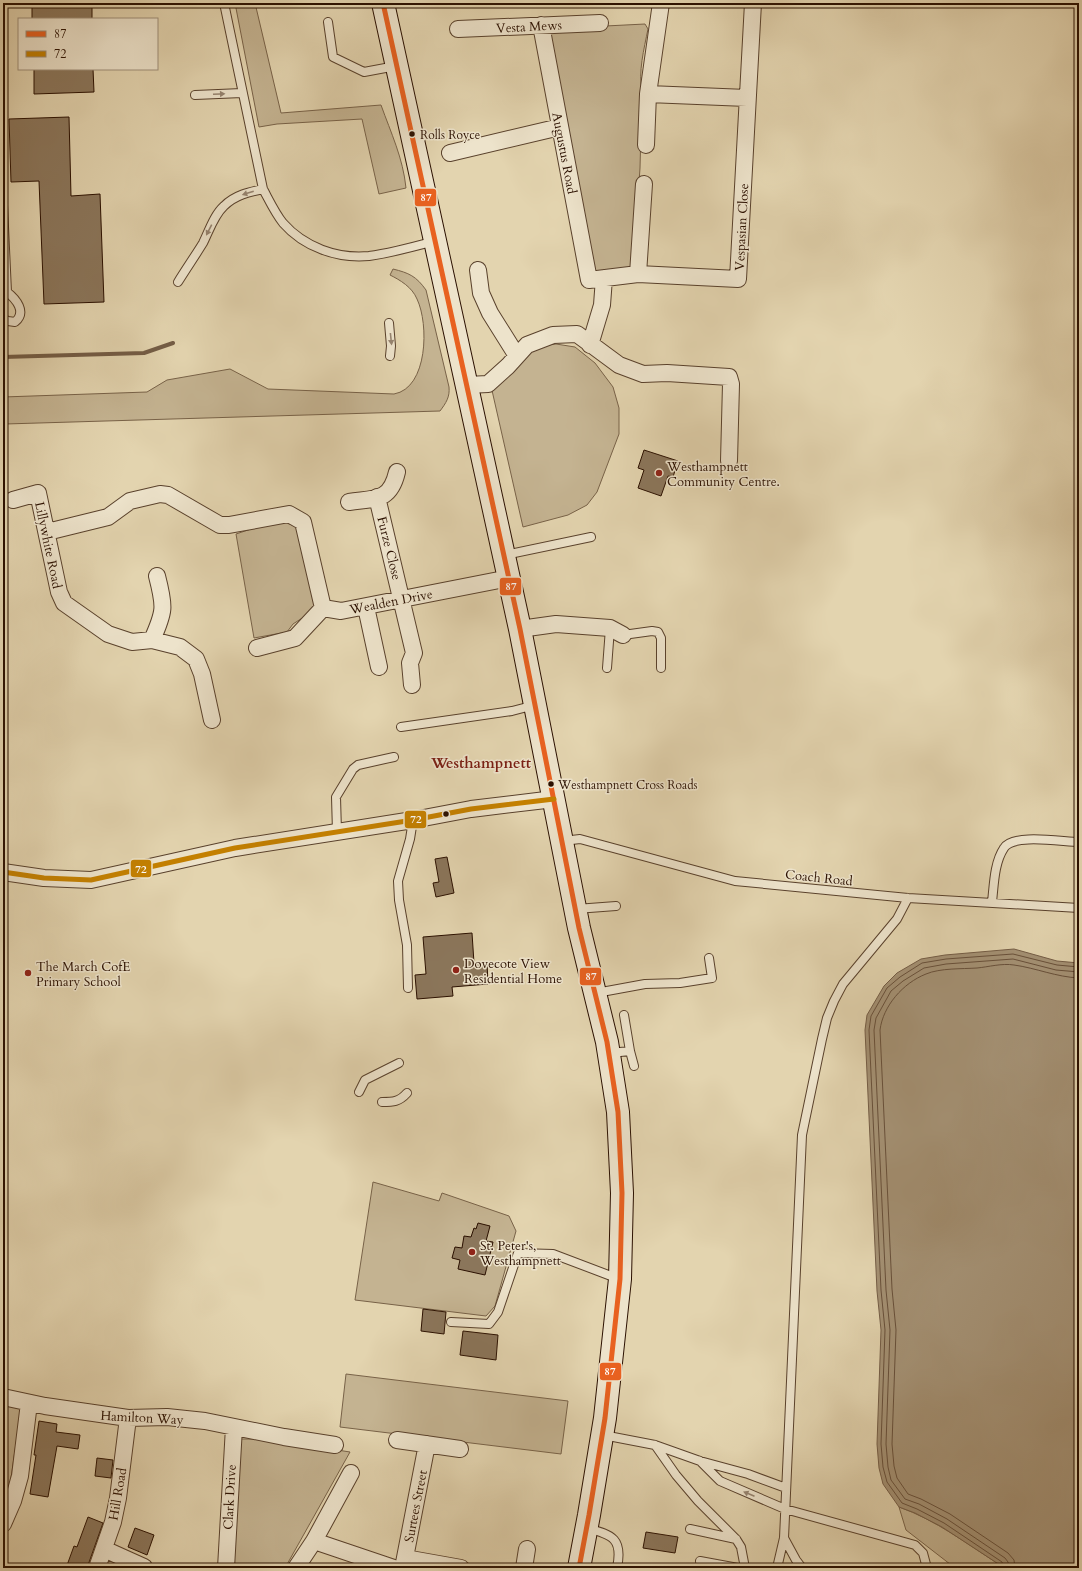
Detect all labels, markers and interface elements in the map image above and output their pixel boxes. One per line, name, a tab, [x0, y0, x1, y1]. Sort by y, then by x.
street label: Vesta Mews	[496, 16, 562, 38]
legend	[18, 18, 158, 70]
text: 87	[54, 26, 66, 42]
text: 72	[54, 46, 66, 62]
one-way arrow	[213, 91, 226, 97]
street label: Augustus Road	[547, 111, 581, 196]
place label: Rolls Royce	[420, 127, 480, 143]
marker: Rolls Royce	[407, 129, 417, 139]
street label: Vespasian Close	[731, 183, 753, 271]
line badge: 87	[414, 188, 437, 207]
one-way arrow	[241, 190, 253, 196]
text: 87	[420, 190, 432, 205]
one-way arrow	[206, 224, 213, 235]
one-way arrow	[387, 333, 394, 346]
place label: Westhampnett Community Centre.	[666, 458, 780, 491]
marker: Westhampnett Community Centre.	[654, 468, 664, 478]
street label: Lillywhite Road	[30, 500, 66, 590]
street label: Furze Close	[372, 515, 406, 582]
line badge: 87	[499, 577, 522, 596]
text: 87	[505, 579, 517, 594]
street label: Wealden Drive	[347, 585, 434, 619]
district label: Westhampnett	[430, 753, 532, 773]
place label: Westhampnett Cross Roads	[557, 777, 698, 793]
marker: Westhampnett Cross Roads	[546, 779, 556, 789]
unlabelled marker	[441, 809, 451, 819]
line badge: 72	[404, 810, 427, 829]
text: 72	[410, 812, 422, 827]
line badge: 72	[130, 859, 152, 878]
text: 72	[135, 862, 147, 877]
street label: Coach Road	[784, 866, 854, 890]
place label: Dovecote View Residential Home	[464, 955, 562, 988]
place label: The March CofE Primary School	[36, 958, 130, 991]
marker: Dovecote View Residential Home	[451, 965, 461, 975]
line badge: 87	[579, 967, 602, 986]
marker: The March CofE Primary School	[23, 968, 33, 978]
text: 87	[585, 969, 597, 984]
place label: St. Peter's, Westhampnett	[479, 1237, 561, 1270]
marker: St. Peter's, Westhampnett	[467, 1247, 477, 1257]
line badge: 87	[599, 1362, 622, 1381]
text: 87	[604, 1364, 616, 1379]
street label: Hamilton Way	[100, 1407, 184, 1429]
street label: Clark Drive	[219, 1464, 241, 1530]
street label: Hill Road	[105, 1466, 131, 1522]
street label: Surtees Street	[400, 1468, 432, 1544]
one-way arrow	[742, 1490, 754, 1496]

